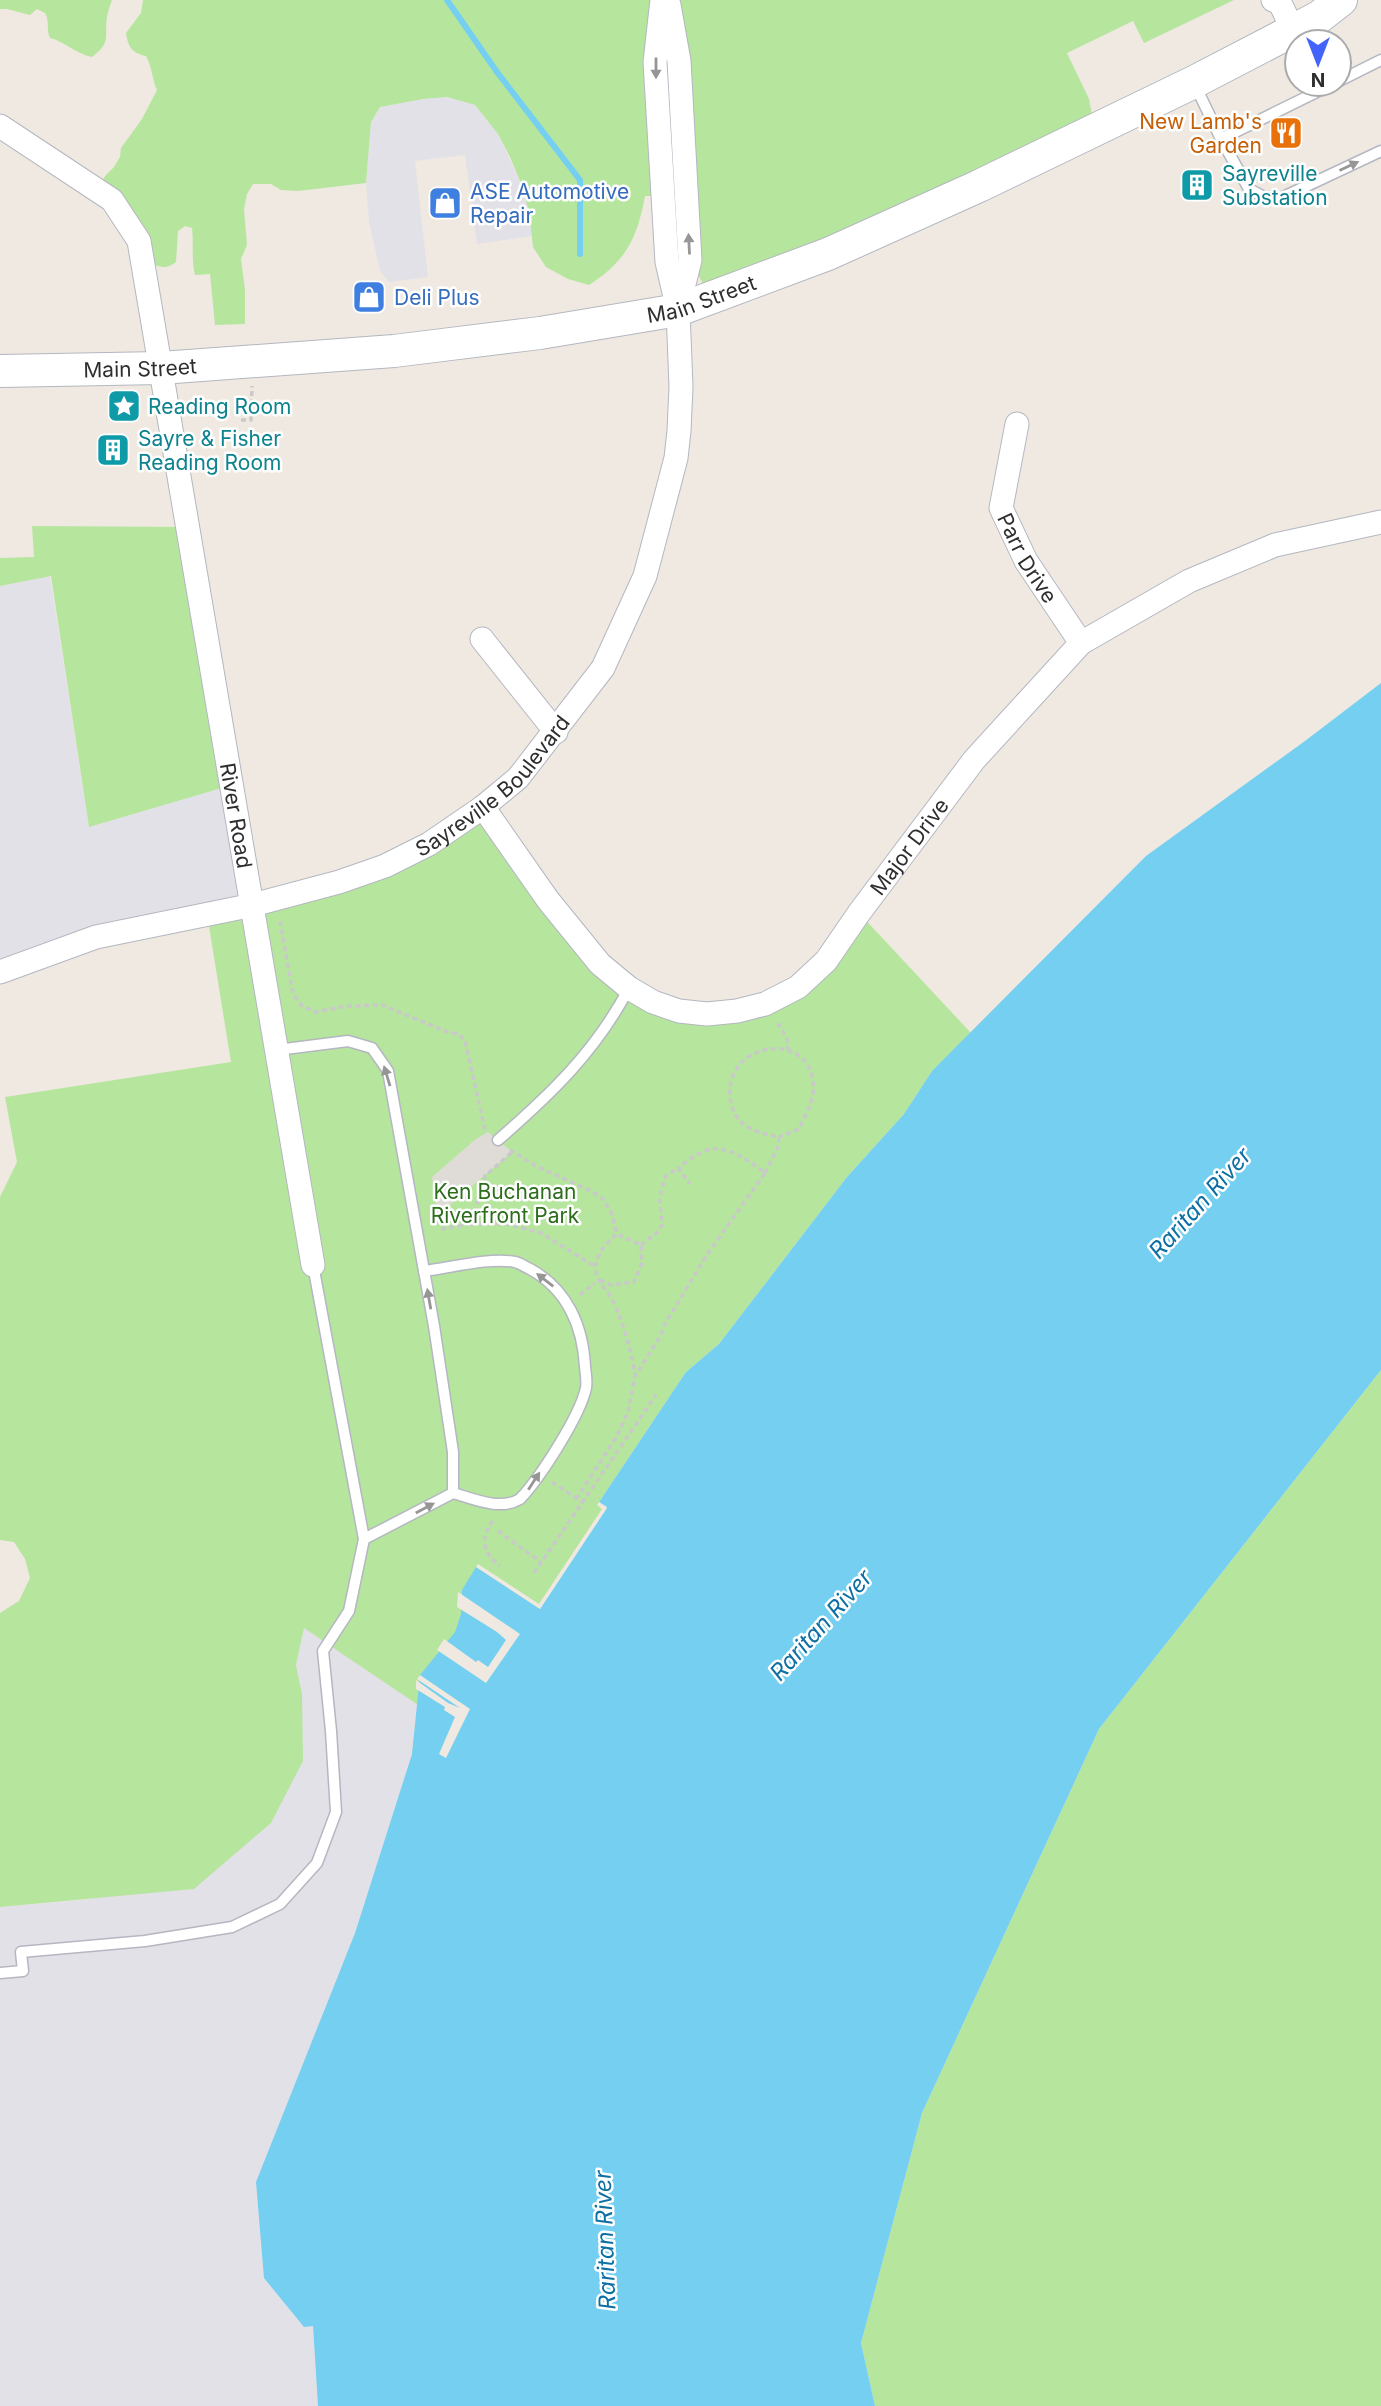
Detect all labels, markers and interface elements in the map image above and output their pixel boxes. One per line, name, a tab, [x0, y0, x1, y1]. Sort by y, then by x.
north arrow	[1283, 28, 1353, 98]
one-way arrow	[650, 57, 662, 79]
text: N	[1311, 68, 1325, 91]
place label: New Lamb's Garden	[1139, 109, 1262, 158]
restaurant icon: New Lamb's Garden	[1267, 114, 1305, 152]
one-way arrow	[1339, 160, 1359, 172]
place label: Sayreville Substation	[1222, 161, 1328, 210]
building icon: Sayreville Substation	[1178, 166, 1216, 204]
place label: ASE Automotive Repair	[470, 179, 629, 228]
shop icon: ASE Automotive Repair	[426, 184, 464, 222]
one-way arrow	[683, 232, 694, 254]
street label: Main Street	[645, 270, 759, 327]
shop icon: Deli Plus	[350, 278, 388, 316]
place label: Deli Plus	[394, 285, 479, 310]
street label: Main Street	[83, 353, 198, 382]
place icon: Reading Room	[105, 387, 143, 425]
place label: Reading Room	[148, 394, 291, 419]
place label: Sayre & Fisher Reading Room	[138, 426, 281, 475]
building icon: Sayre & Fisher Reading Room	[94, 431, 132, 469]
street label: Parr Drive	[993, 509, 1063, 607]
street label: Sayreville Boulevard	[411, 710, 575, 861]
street label: River Road	[215, 761, 258, 870]
street label: Major Drive	[865, 793, 953, 900]
one-way arrow	[381, 1066, 392, 1087]
water label: Raritan River	[1143, 1141, 1258, 1264]
park label: Ken Buchanan Riverfront Park	[431, 1179, 580, 1228]
one-way arrow	[537, 1273, 555, 1288]
one-way arrow	[423, 1288, 434, 1310]
one-way arrow	[528, 1471, 541, 1490]
one-way arrow	[415, 1502, 435, 1513]
water label: Raritan River	[764, 1563, 879, 1686]
water label: Raritan River	[589, 2168, 621, 2310]

